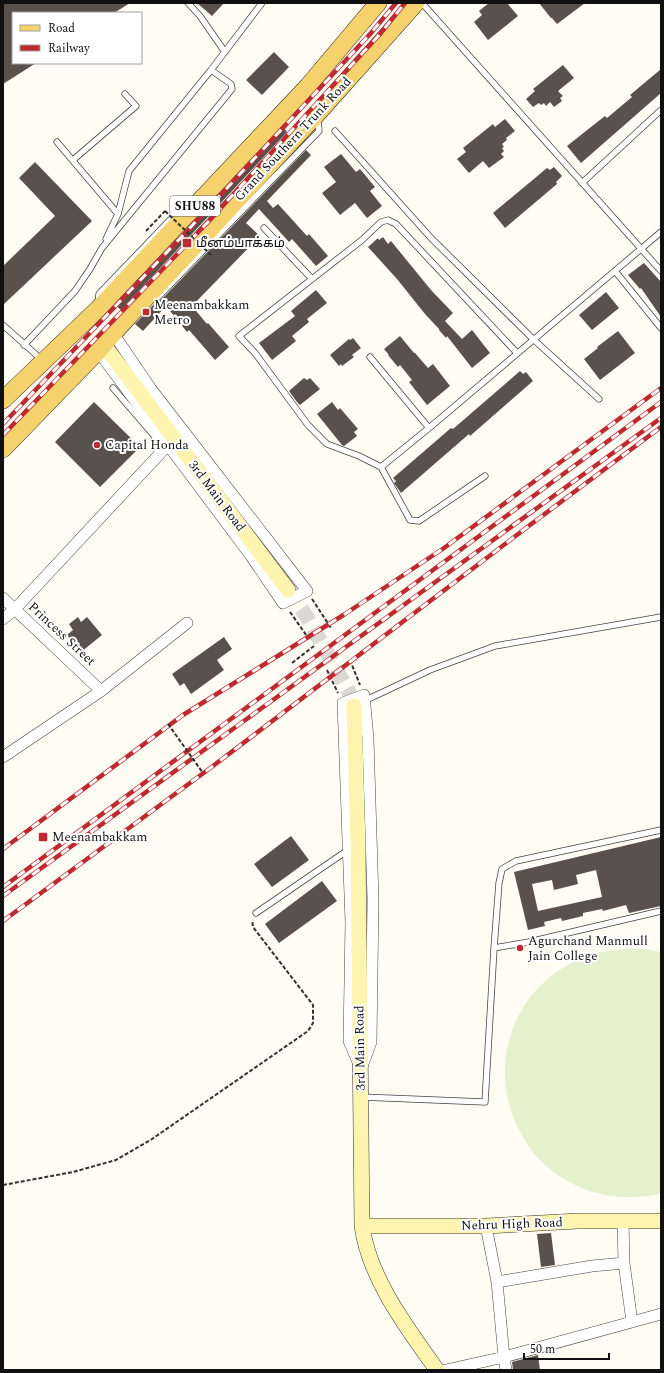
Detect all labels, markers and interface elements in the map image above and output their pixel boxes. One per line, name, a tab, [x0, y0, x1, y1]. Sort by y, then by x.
legend	[12, 12, 142, 64]
text: Road	[48, 19, 75, 38]
text: Railway	[48, 39, 91, 58]
street label: Grand Southern Trunk Road	[230, 72, 356, 206]
road number: SHU88	[170, 196, 220, 216]
place label: மீனம்பாக்கம்	[196, 233, 285, 253]
marker: மீனம்பாக்கம்	[181, 237, 193, 249]
place label: Meenambakkam Metro	[154, 295, 249, 330]
marker: Meenambakkam Metro	[141, 307, 151, 317]
place label: Capital Honda	[105, 435, 190, 455]
marker: Capital Honda	[92, 440, 102, 450]
street label: 3rd Main Road	[183, 456, 251, 536]
street label: Princess Street	[24, 597, 101, 671]
place label: Meenambakkam	[52, 827, 147, 847]
marker: Meenambakkam	[37, 831, 49, 843]
place label: Agurchand Manmull Jain College	[528, 931, 648, 966]
marker: Agurchand Manmull Jain College	[515, 943, 525, 953]
street label: 3rd Main Road	[349, 1005, 371, 1091]
street label: Nehru High Road	[461, 1212, 563, 1236]
scale bar	[524, 1335, 609, 1361]
text: 50 m	[530, 1340, 555, 1359]

